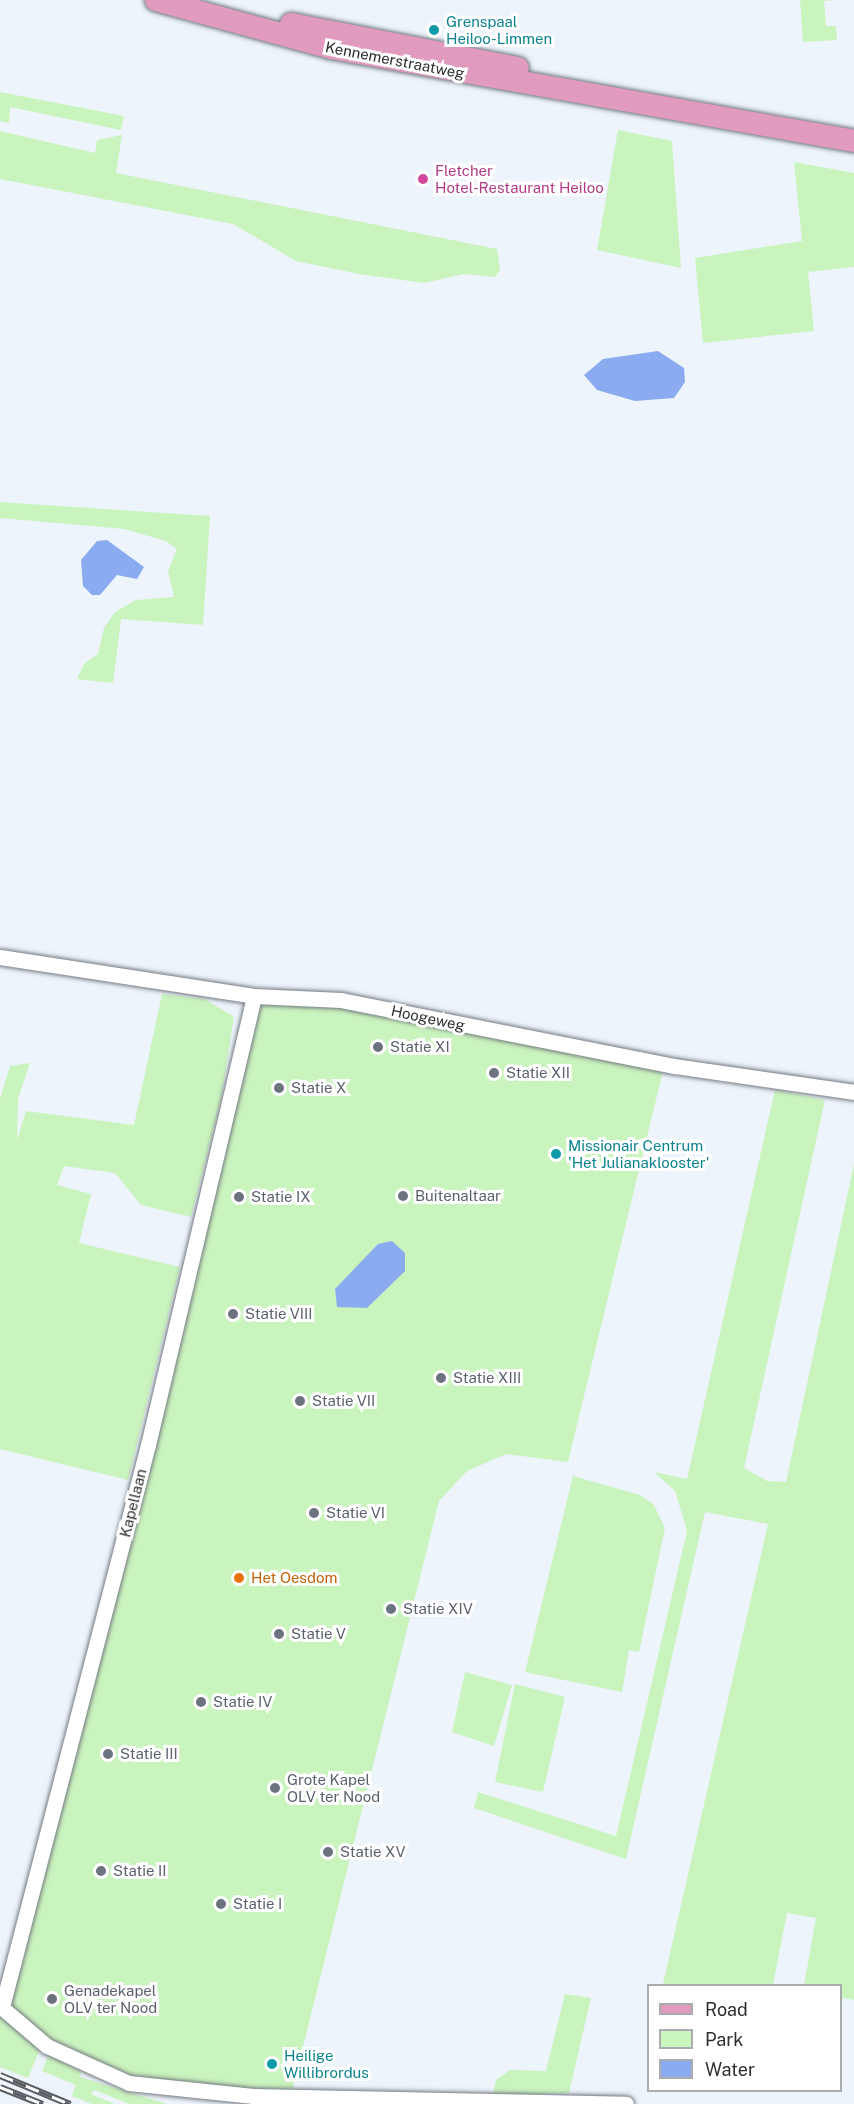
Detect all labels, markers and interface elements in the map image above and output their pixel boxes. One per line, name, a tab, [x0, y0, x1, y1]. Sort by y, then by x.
place label: Grenspaal Heiloo-Limmen	[446, 12, 552, 47]
marker: Grenspaal Heiloo-Limmen	[427, 23, 441, 37]
street label: Kennemerstraatweg	[324, 38, 466, 82]
place label: Fletcher Hotel-Restaurant Heiloo	[435, 161, 604, 196]
marker: Fletcher Hotel-Restaurant Heiloo	[416, 172, 430, 186]
street label: Hoogeweg	[389, 1001, 467, 1035]
place label: Statie XI	[390, 1038, 450, 1056]
marker: Statie XI	[371, 1040, 385, 1054]
place label: Statie XII	[506, 1064, 570, 1082]
marker: Statie XII	[487, 1066, 501, 1080]
place label: Statie X	[291, 1079, 347, 1097]
marker: Statie X	[272, 1081, 286, 1095]
place label: Missionair Centrum 'Het Julianaklooster'	[568, 1136, 709, 1171]
marker: Missionair Centrum 'Het Julianaklooster'	[549, 1147, 563, 1161]
place label: Buitenaltaar	[415, 1187, 501, 1205]
place label: Statie IX	[251, 1188, 311, 1206]
marker: Buitenaltaar	[396, 1189, 410, 1203]
marker: Statie IX	[232, 1190, 246, 1204]
place label: Statie VIII	[245, 1305, 313, 1323]
marker: Statie VIII	[226, 1307, 240, 1321]
place label: Statie XIII	[453, 1369, 521, 1387]
marker: Statie XIII	[434, 1371, 448, 1385]
place label: Statie VII	[312, 1392, 376, 1410]
marker: Statie VII	[293, 1394, 307, 1408]
street label: Kapellaan	[116, 1467, 150, 1539]
place label: Statie VI	[326, 1504, 386, 1522]
marker: Statie VI	[307, 1506, 321, 1520]
place label: Het Oesdom	[251, 1569, 337, 1587]
marker: Het Oesdom	[232, 1571, 246, 1585]
place label: Statie XIV	[403, 1600, 473, 1618]
marker: Statie XIV	[384, 1602, 398, 1616]
place label: Statie V	[291, 1625, 346, 1643]
marker: Statie V	[272, 1627, 286, 1641]
place label: Statie IV	[213, 1693, 273, 1711]
marker: Statie IV	[194, 1695, 208, 1709]
place label: Statie III	[120, 1745, 178, 1763]
marker: Statie III	[101, 1747, 115, 1761]
place label: Grote Kapel OLV ter Nood	[287, 1770, 380, 1805]
marker: Grote Kapel OLV ter Nood	[268, 1781, 282, 1795]
place label: Statie XV	[340, 1843, 406, 1861]
marker: Statie XV	[321, 1845, 335, 1859]
place label: Statie II	[113, 1862, 167, 1880]
marker: Statie II	[94, 1864, 108, 1878]
place label: Statie I	[233, 1895, 282, 1913]
marker: Statie I	[214, 1897, 228, 1911]
place label: Genadekapel OLV ter Nood	[64, 1981, 157, 2016]
legend	[647, 1984, 842, 2092]
marker: Genadekapel OLV ter Nood	[45, 1992, 59, 2006]
text: Road	[705, 1999, 748, 2020]
text: Park	[705, 2029, 743, 2050]
place label: Heilige Willibrordus	[284, 2046, 369, 2081]
marker: Heilige Willibrordus	[265, 2057, 279, 2071]
text: Water	[705, 2059, 755, 2080]

